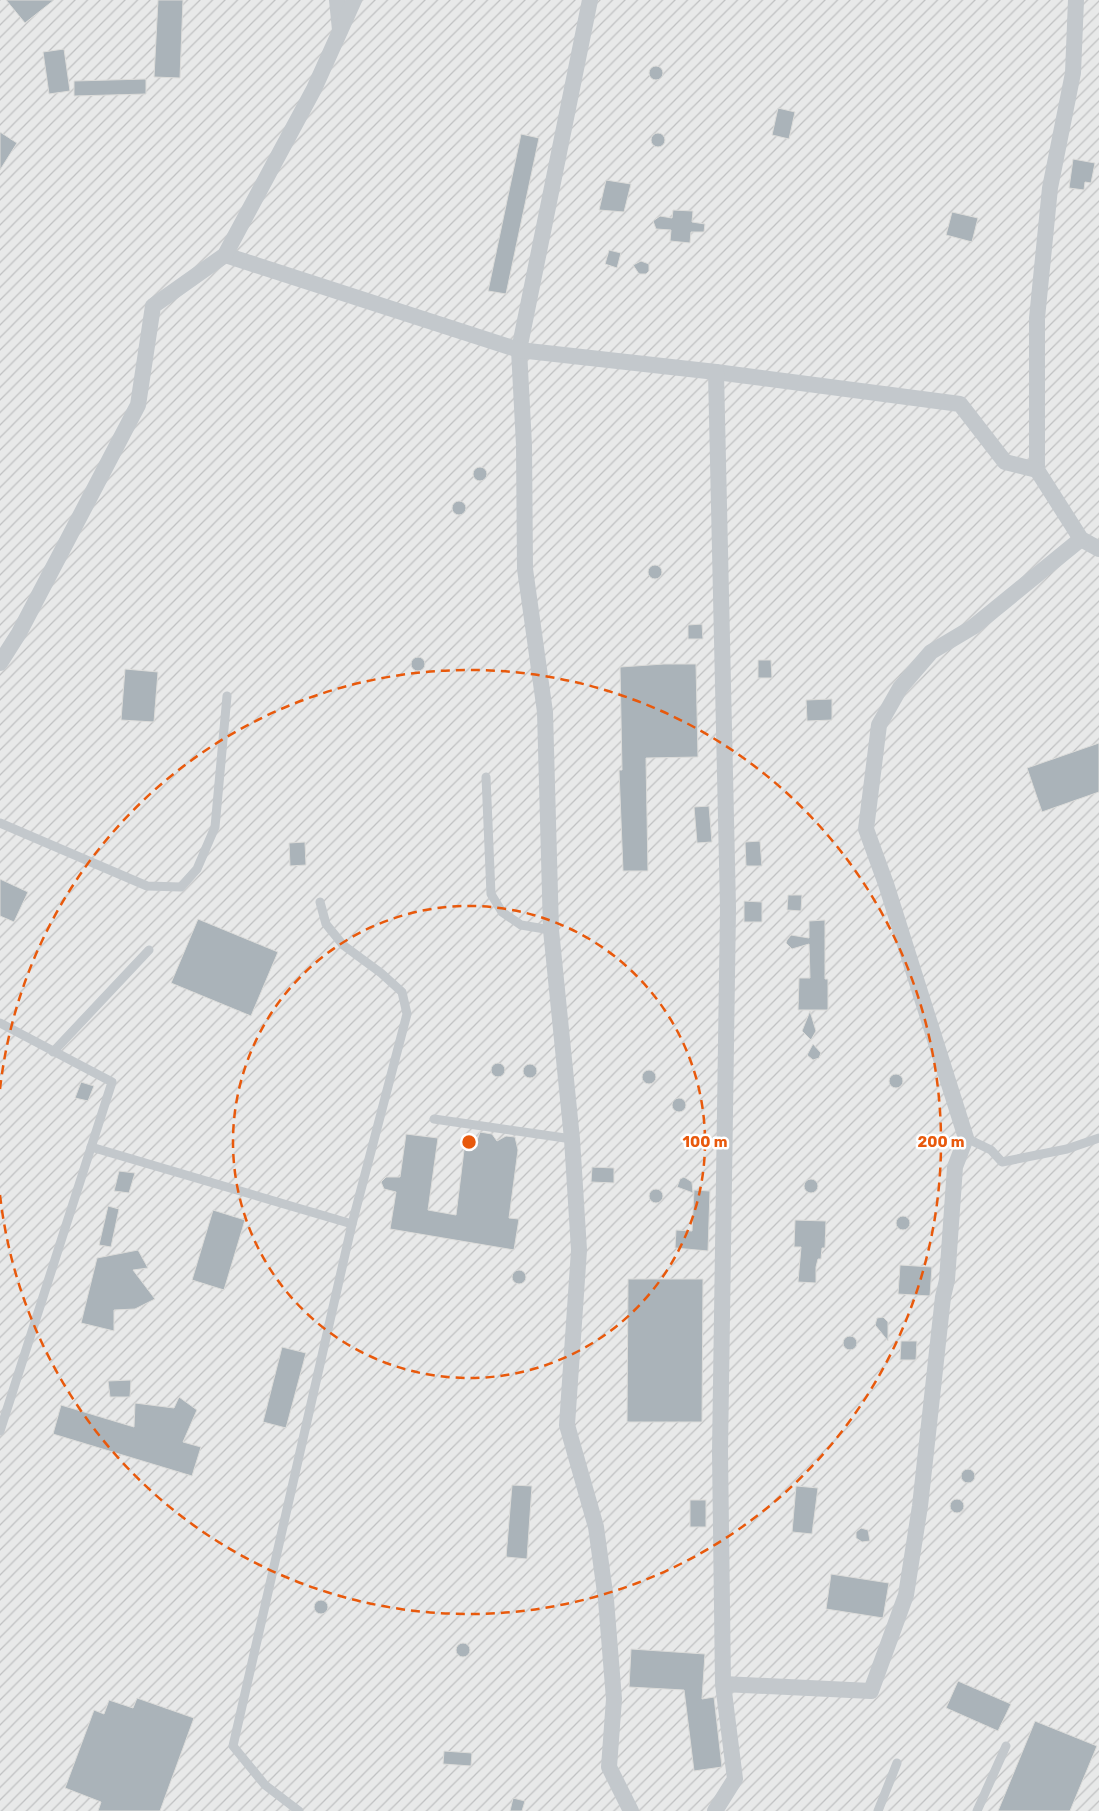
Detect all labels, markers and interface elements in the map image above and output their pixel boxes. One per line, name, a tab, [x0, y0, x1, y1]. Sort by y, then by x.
centre of rings	[460, 1133, 478, 1151]
text: 100 m	[683, 1133, 727, 1151]
text: 200 m	[917, 1133, 965, 1151]

